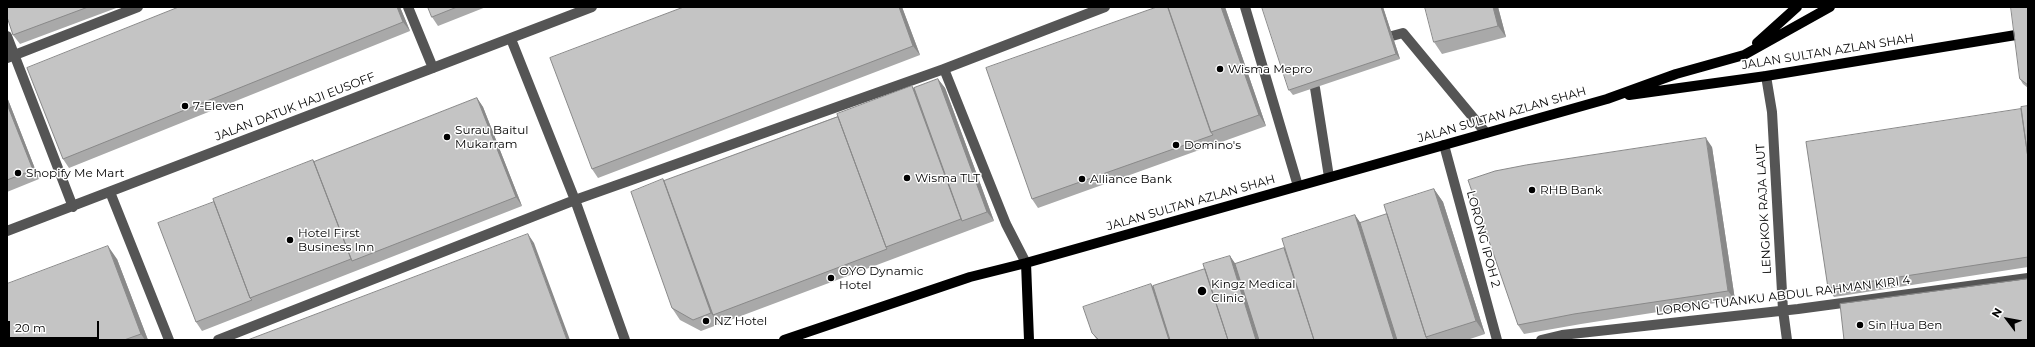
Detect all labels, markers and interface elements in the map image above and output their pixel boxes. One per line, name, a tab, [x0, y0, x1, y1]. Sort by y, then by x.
street label: JALAN SULTAN AZLAN SHAH	[1741, 31, 1915, 73]
place label: Wisma Mepro	[1228, 62, 1312, 76]
marker: Wisma Mepro	[1215, 64, 1225, 74]
street label: JALAN DATUK HAJI EUSOFF	[213, 70, 377, 144]
street label: JALAN SULTAN AZLAN SHAH	[1416, 84, 1588, 146]
place label: 7-Eleven	[193, 99, 244, 113]
marker: 7-Eleven	[180, 101, 190, 111]
place label: Surau Baitul Mukarram	[455, 123, 528, 151]
marker: Surau Baitul Mukarram	[442, 132, 452, 142]
place label: Domino's	[1184, 138, 1241, 152]
marker: Domino's	[1171, 140, 1181, 150]
street label: LENGKOK RAJA LAUT	[1753, 143, 1775, 275]
place label: Shopify Me Mart	[26, 166, 124, 180]
marker: Shopify Me Mart	[13, 168, 23, 178]
place label: Wisma TLT	[915, 171, 980, 185]
place label: Alliance Bank	[1090, 172, 1172, 186]
street label: JALAN SULTAN AZLAN SHAH	[1105, 172, 1277, 234]
marker: Wisma TLT	[902, 173, 912, 183]
marker: Alliance Bank	[1077, 174, 1087, 184]
place label: RHB Bank	[1540, 183, 1602, 197]
marker: RHB Bank	[1527, 185, 1537, 195]
street label: LORONG IPOH 2	[1463, 189, 1503, 289]
place label: Hotel First Business Inn	[298, 226, 374, 254]
marker: Hotel First Business Inn	[285, 235, 295, 245]
place label: OYO Dynamic Hotel	[839, 264, 924, 292]
marker: OYO Dynamic Hotel	[826, 273, 836, 283]
street label: LORONG TUANKU ABDUL RAHMAN KIRI 4	[1655, 273, 1911, 319]
place label: Kingz Medical Clinic	[1211, 277, 1296, 305]
marker: Kingz Medical Clinic	[1196, 285, 1208, 297]
north arrow	[1987, 299, 2027, 339]
text: N	[1989, 305, 2005, 320]
scale bar	[10, 313, 101, 339]
place label: NZ Hotel	[714, 314, 767, 328]
marker: NZ Hotel	[701, 316, 711, 326]
place label: Sin Hua Ben	[1868, 318, 1942, 332]
text: 20 m	[15, 320, 46, 335]
marker: Sin Hua Ben	[1855, 320, 1865, 330]

